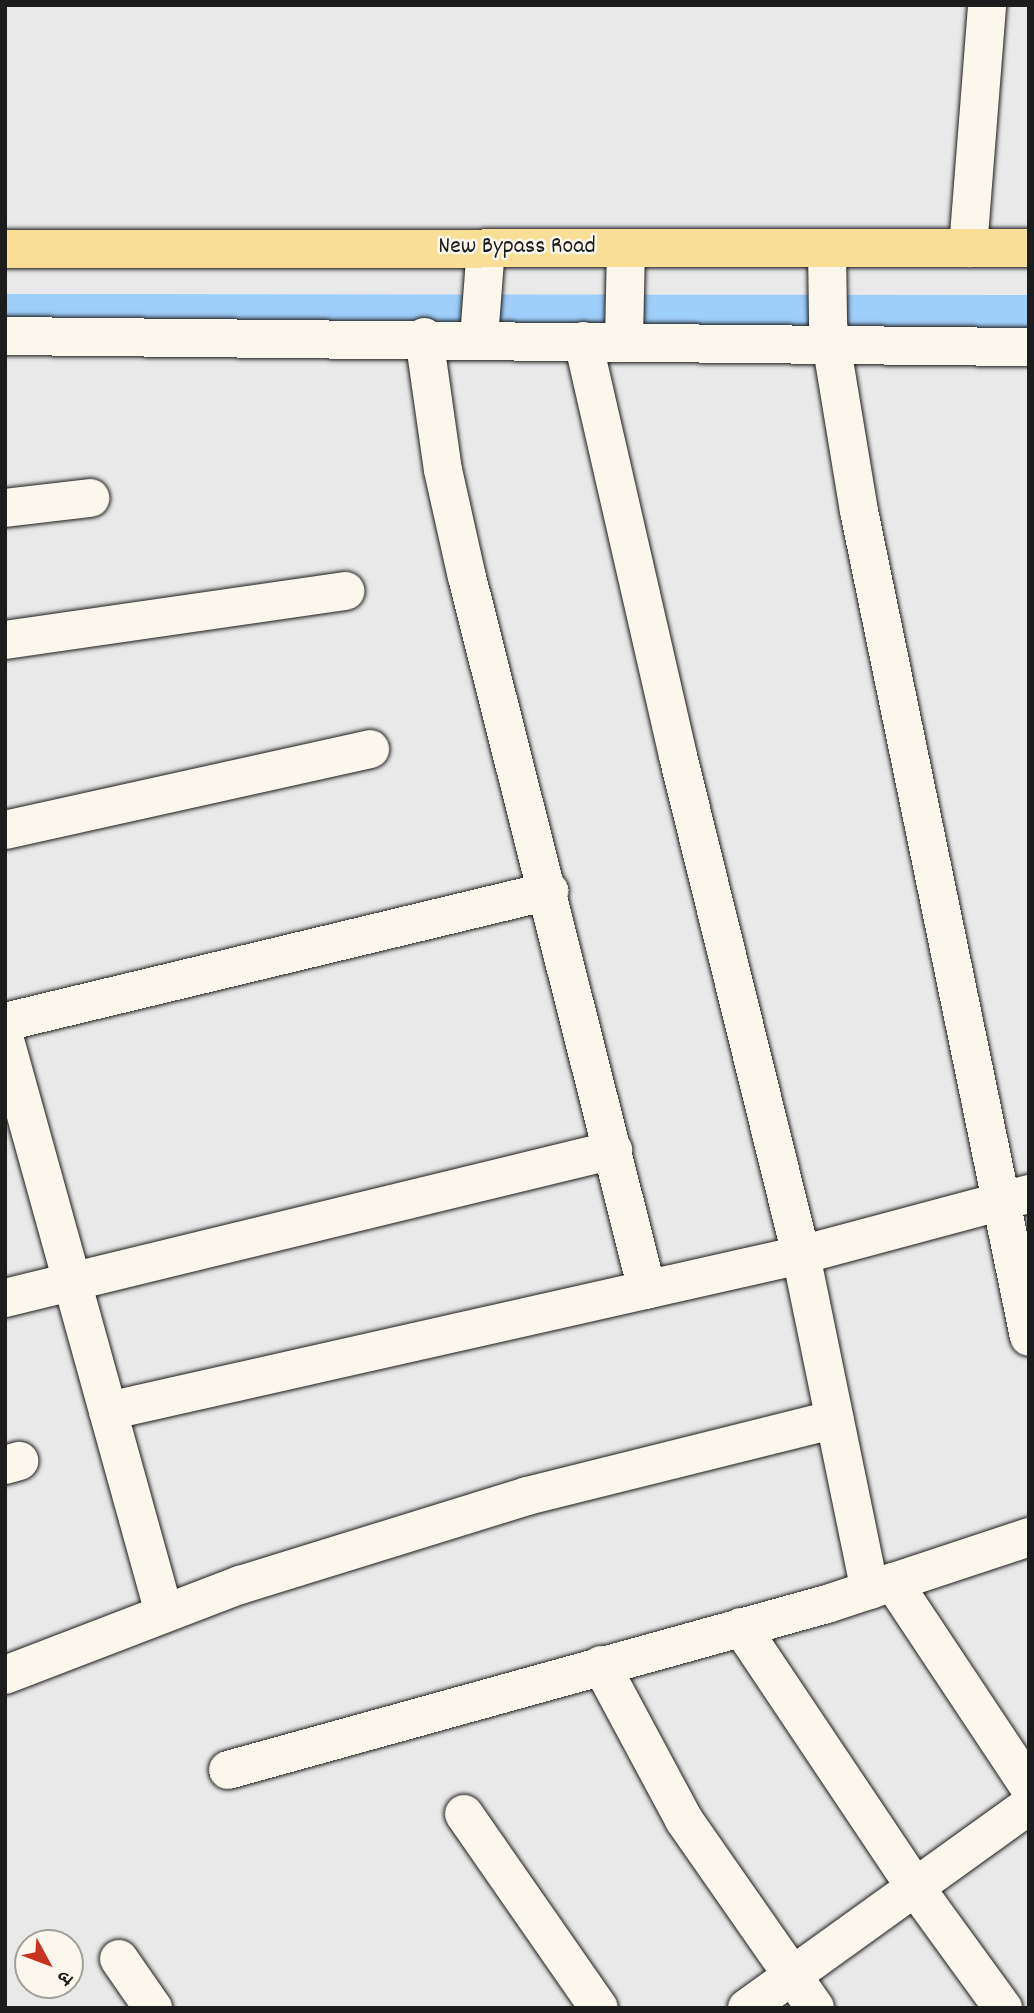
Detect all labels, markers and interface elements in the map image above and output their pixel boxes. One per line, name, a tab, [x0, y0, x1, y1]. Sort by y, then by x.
street label: New Bypass Road	[438, 234, 596, 262]
north arrow	[14, 1929, 84, 1999]
text: उ	[50, 1964, 77, 1990]

